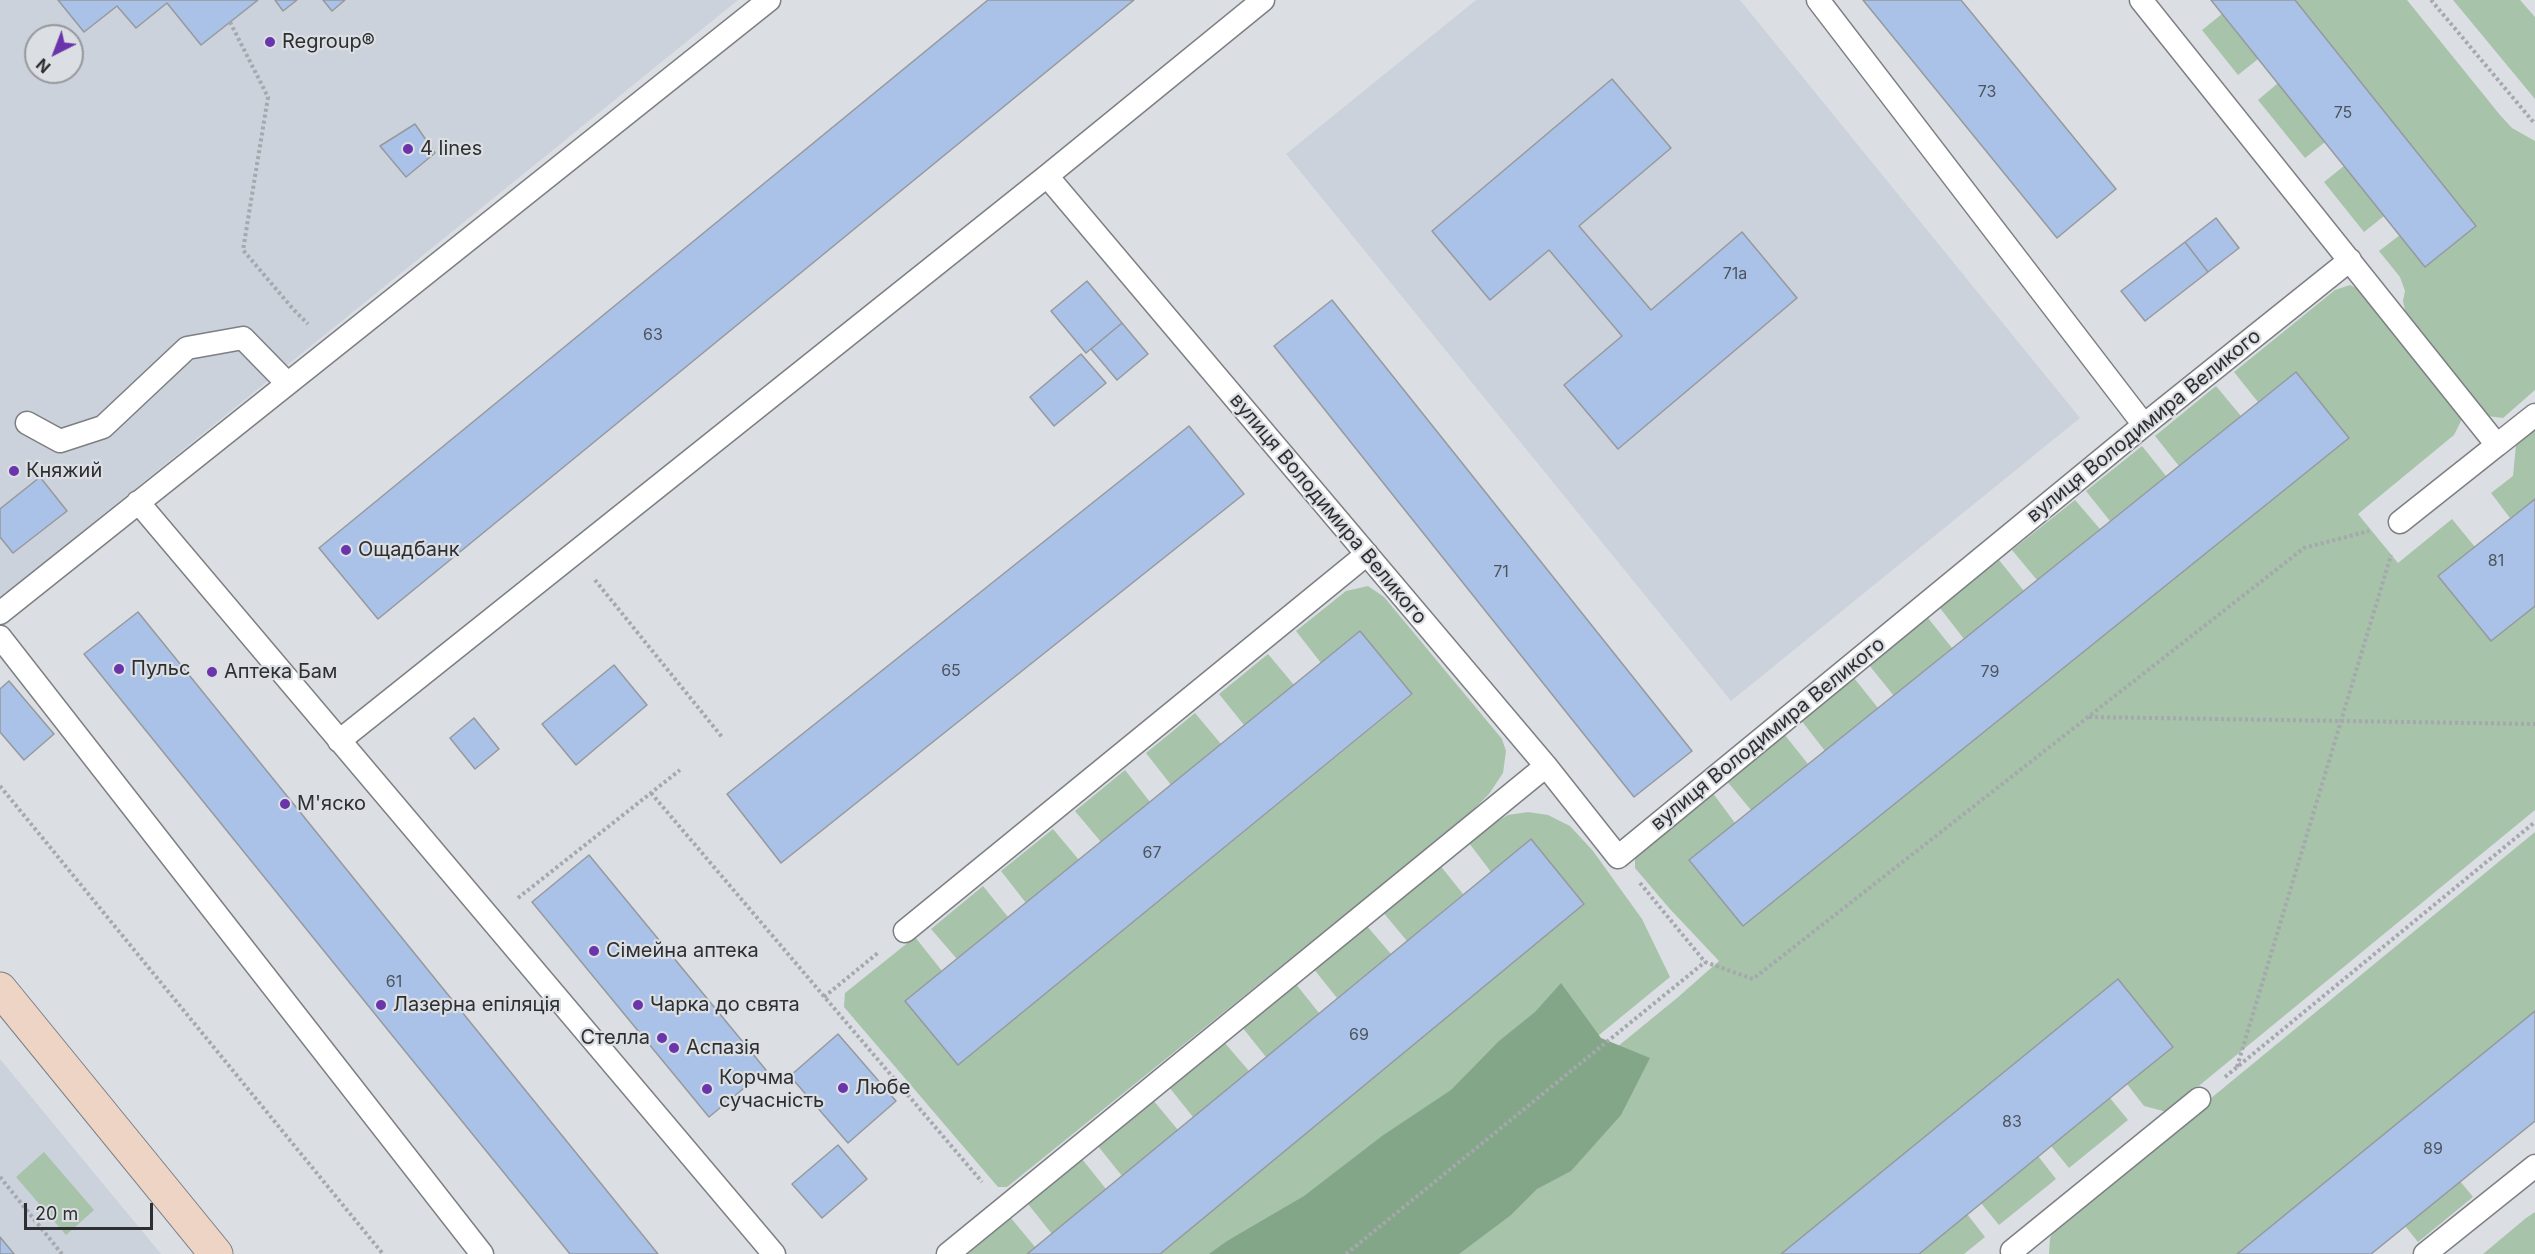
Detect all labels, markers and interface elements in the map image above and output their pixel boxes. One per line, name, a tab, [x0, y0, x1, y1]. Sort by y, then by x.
north arrow	[24, 24, 84, 84]
place label: Regroup®	[282, 30, 375, 54]
marker: Regroup®	[263, 35, 277, 49]
text: N	[32, 54, 55, 77]
house number: 73	[1978, 82, 1996, 102]
house number: 75	[2334, 103, 2352, 123]
place label: 4 lines	[420, 137, 482, 161]
marker: 4 lines	[401, 142, 415, 156]
house number: 71а	[1723, 264, 1747, 284]
street label: вулиця Володимира Великого	[2022, 324, 2266, 528]
house number: 63	[643, 325, 663, 345]
street label: вулиця Володимира Великого	[1224, 389, 1432, 629]
place label: Княжий	[26, 459, 102, 483]
marker: Княжий	[7, 464, 21, 478]
place label: Ощадбанк	[358, 538, 460, 562]
marker: Ощадбанк	[339, 543, 353, 557]
house number: 81	[2488, 551, 2504, 571]
house number: 71	[1493, 562, 1509, 582]
street label: вулиця Володимира Великого	[1646, 632, 1890, 836]
place label: Пульс	[131, 657, 190, 681]
place label: Аптека Бам	[224, 660, 337, 684]
house number: 65	[941, 661, 961, 681]
marker: Пульс	[112, 662, 126, 676]
house number: 79	[1981, 662, 1999, 682]
marker: Аптека Бам	[205, 665, 219, 679]
place label: М'яско	[297, 792, 366, 816]
marker: М'яско	[278, 797, 292, 811]
house number: 67	[1143, 843, 1161, 863]
place label: Сімейна аптека	[606, 939, 759, 963]
marker: Сімейна аптека	[587, 944, 601, 958]
house number: 61	[386, 972, 402, 992]
place label: Лазерна епіляція	[393, 993, 560, 1017]
place label: Чарка до свята	[650, 993, 800, 1017]
marker: Лазерна епіляція	[374, 998, 388, 1012]
marker: Чарка до свята	[631, 998, 645, 1012]
house number: 69	[1349, 1025, 1369, 1045]
place label: Стелла	[581, 1026, 650, 1050]
marker: Стелла	[655, 1031, 669, 1045]
place label: Аспазія	[686, 1036, 760, 1060]
marker: Аспазія	[667, 1041, 681, 1055]
place label: Корчма сучасність	[719, 1066, 824, 1113]
place label: Любе	[855, 1076, 910, 1100]
marker: Любе	[836, 1081, 850, 1095]
marker: Корчма сучасність	[700, 1082, 714, 1096]
house number: 83	[2002, 1112, 2022, 1132]
house number: 89	[2423, 1139, 2443, 1159]
scale bar	[27, 1191, 156, 1229]
text: 20 m	[35, 1203, 78, 1224]

